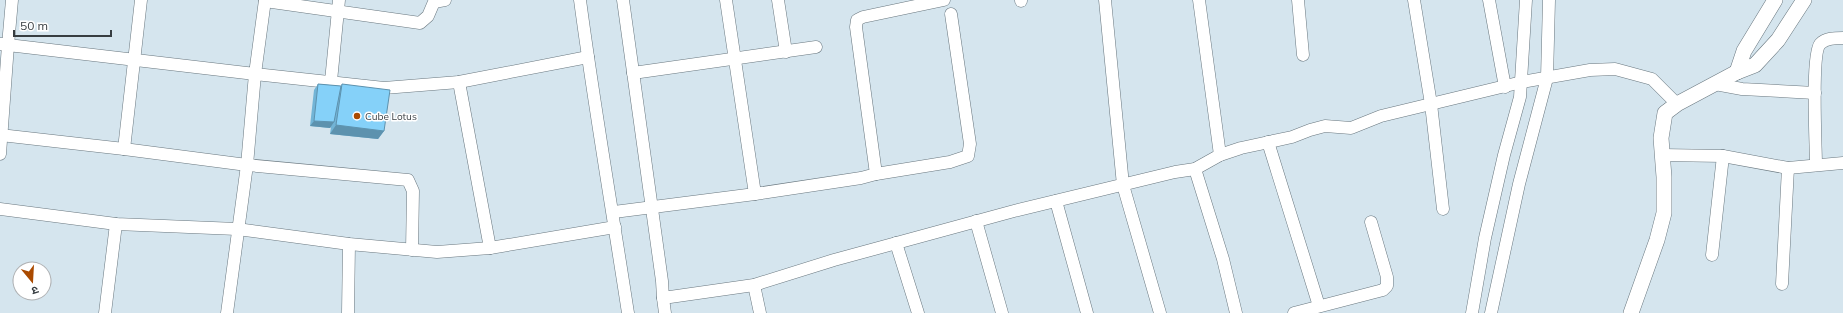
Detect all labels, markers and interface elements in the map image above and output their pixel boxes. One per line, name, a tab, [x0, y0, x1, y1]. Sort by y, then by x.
scale bar	[14, 12, 111, 38]
text: 50 m	[20, 18, 48, 33]
place label: Cube Lotus	[365, 110, 417, 123]
marker: Cube Lotus	[352, 111, 362, 121]
north arrow	[12, 261, 52, 301]
text: उ	[29, 283, 40, 298]

